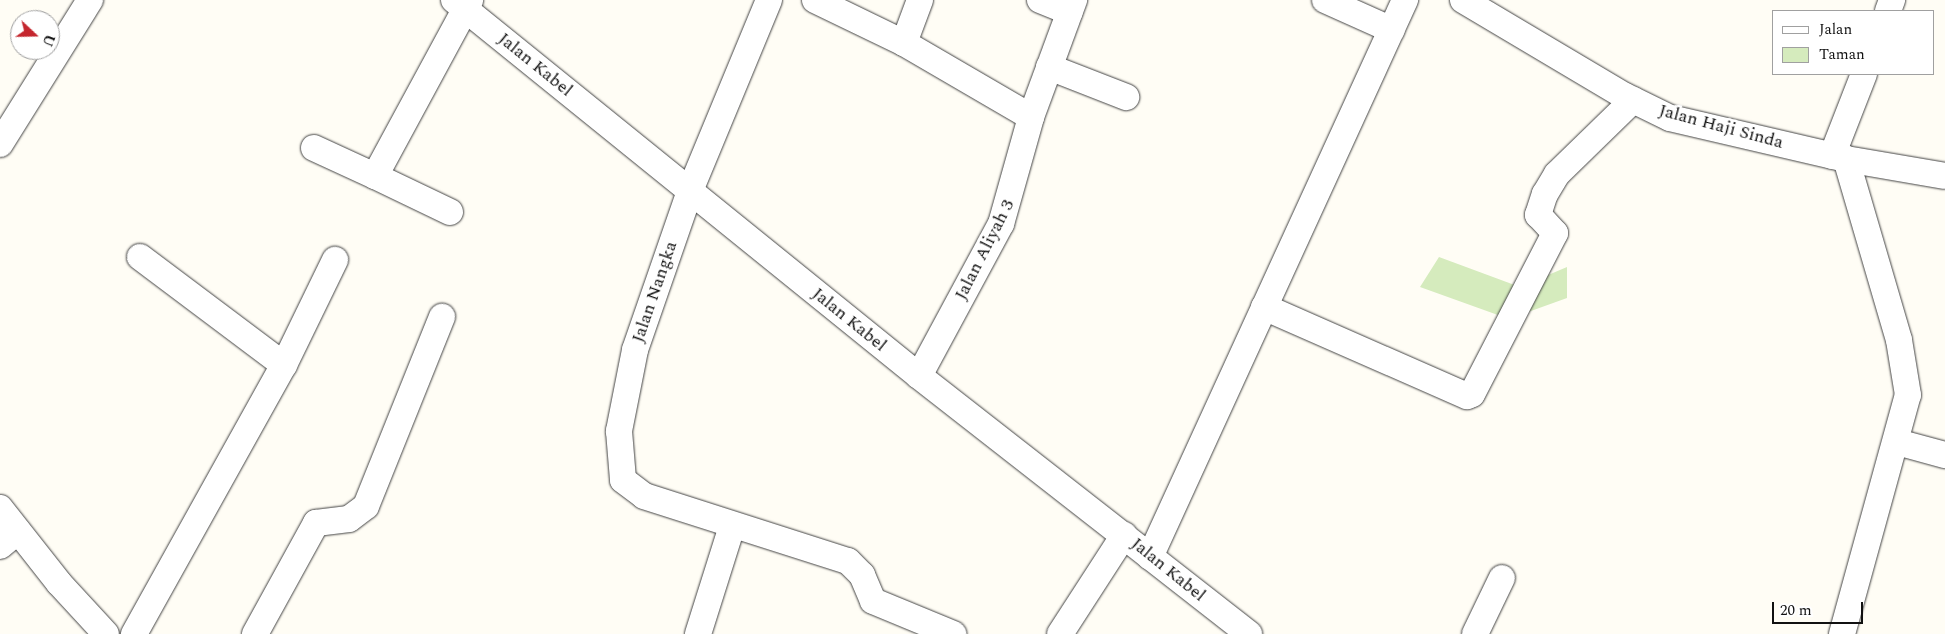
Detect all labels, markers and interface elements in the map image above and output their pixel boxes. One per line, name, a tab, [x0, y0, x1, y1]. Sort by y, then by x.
north arrow	[10, 10, 60, 60]
legend	[1772, 10, 1935, 75]
text: Jalan	[1819, 18, 1852, 41]
street label: Jalan Kabel	[493, 28, 577, 102]
text: U	[37, 31, 60, 49]
text: Taman	[1819, 43, 1865, 66]
street label: Jalan Haji Sinda	[1656, 100, 1786, 154]
street label: Jalan Aliyah 3	[950, 196, 1020, 304]
street label: Jalan Nangka	[628, 238, 682, 346]
street label: Jalan Kabel	[807, 283, 891, 357]
street label: Jalan Kabel	[1126, 533, 1210, 607]
scale bar	[1775, 592, 1866, 624]
text: 20 m	[1780, 599, 1812, 622]

